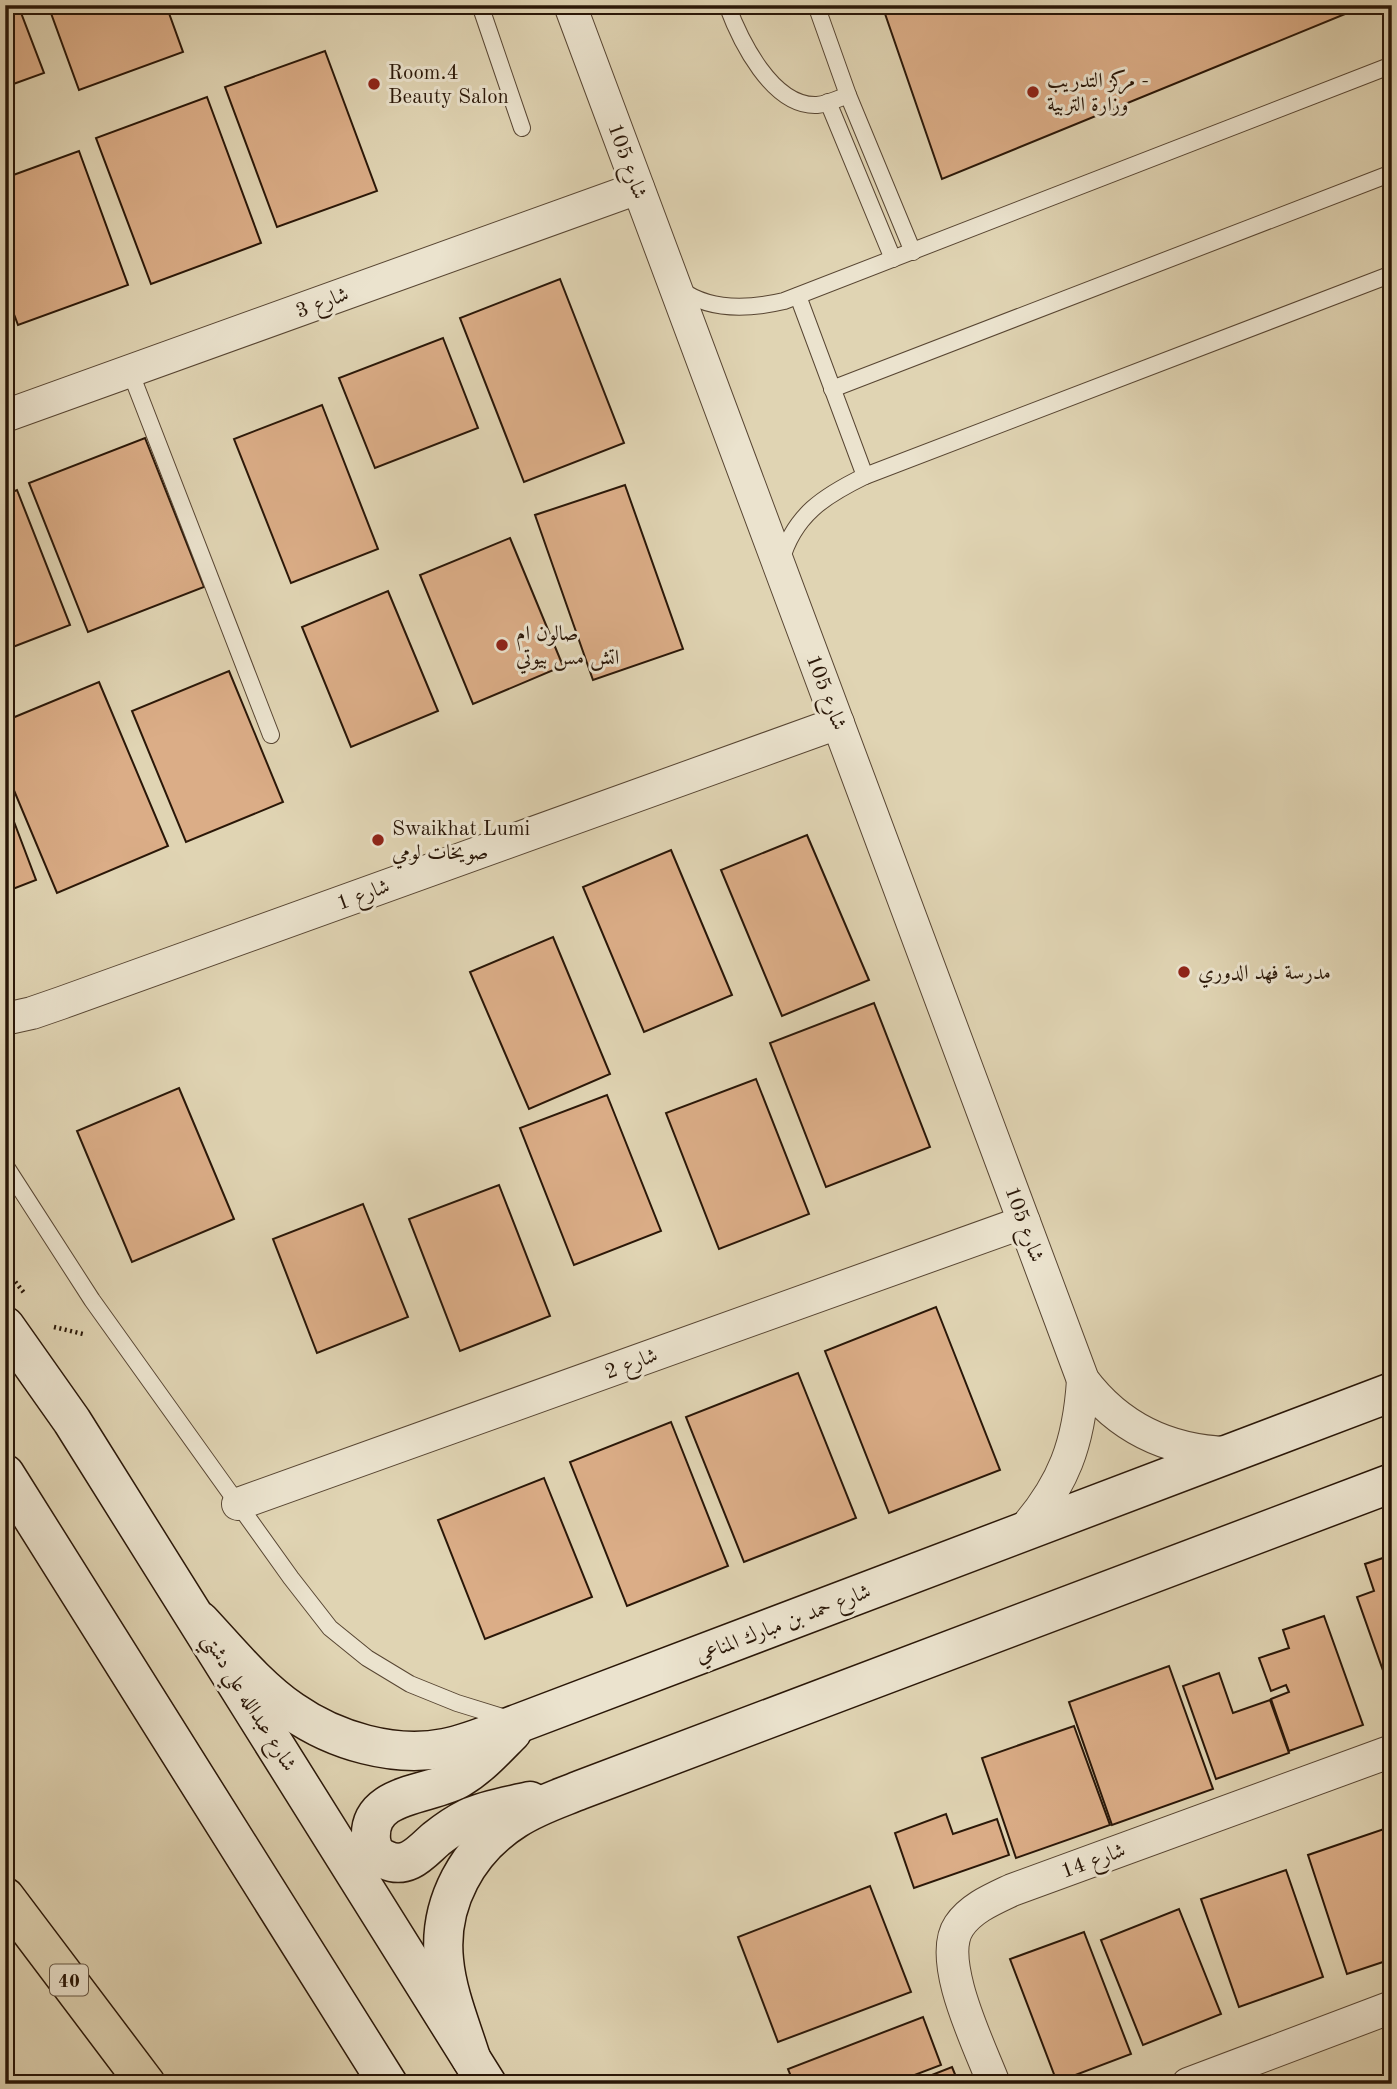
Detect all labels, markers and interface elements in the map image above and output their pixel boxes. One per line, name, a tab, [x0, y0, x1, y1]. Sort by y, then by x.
place label: Room.4 Beauty Salon	[388, 63, 509, 108]
place label: مركز التدريب - وزارة التربية	[1047, 69, 1149, 116]
marker: Room.4 Beauty Salon	[366, 76, 382, 92]
marker: مركز التدريب - وزارة التربية	[1025, 84, 1041, 100]
street label: شارع 105	[598, 121, 650, 204]
street label: شارع 3	[293, 284, 354, 328]
place label: صالون ام اتش مس بيوتي	[516, 624, 619, 674]
marker: صالون ام اتش مس بيوتي	[494, 637, 510, 653]
street label: شارع 105	[796, 652, 850, 735]
place label: Swaikhat Lumi صويخات لومي	[392, 819, 530, 869]
marker: Swaikhat Lumi صويخات لومي	[370, 832, 386, 848]
street label: شارع 1	[334, 876, 395, 920]
place label: مدرسة فهد الدوري	[1198, 963, 1331, 988]
marker: مدرسة فهد الدوري	[1176, 964, 1192, 980]
street label: شارع 105	[995, 1184, 1047, 1267]
street label: شارع 2	[602, 1345, 663, 1389]
street label: شارع حمد بن مبارك المناعي	[693, 1580, 876, 1673]
street label: شارع عبدالله علي دشتي	[191, 1630, 299, 1780]
street label: شارع 14	[1059, 1840, 1131, 1888]
road number: 40	[50, 1964, 88, 1996]

